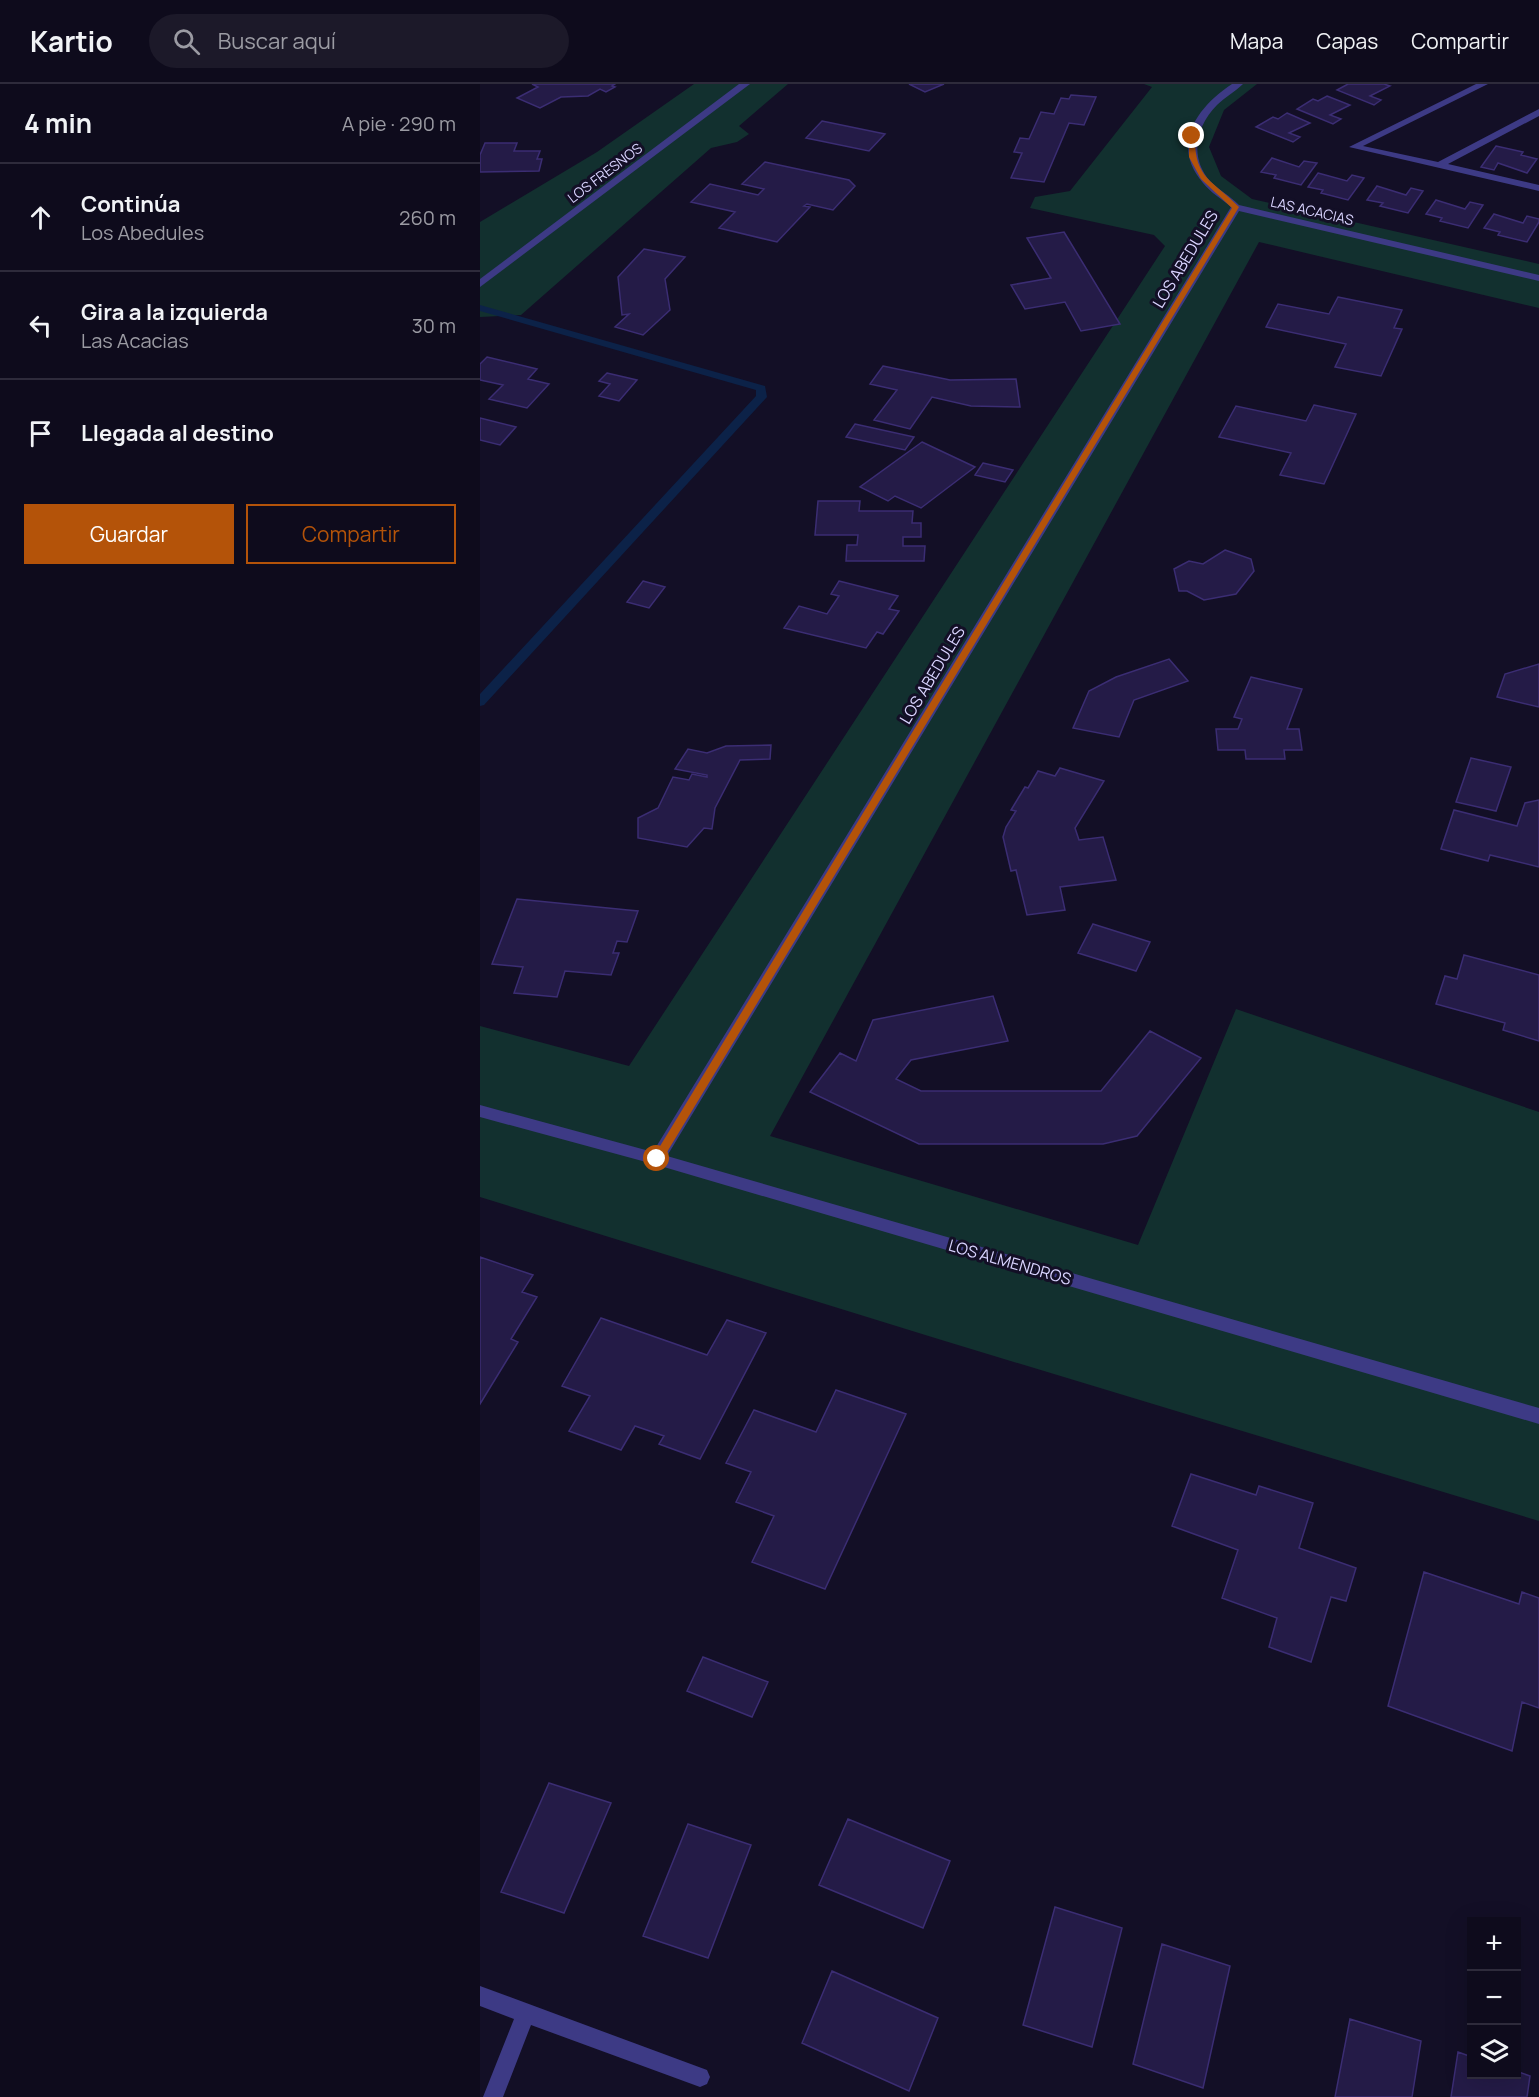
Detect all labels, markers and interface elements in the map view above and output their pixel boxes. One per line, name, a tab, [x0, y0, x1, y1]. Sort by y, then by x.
search box	[149, 14, 569, 68]
text: Kartio	[30, 22, 113, 60]
icon: search	[170, 25, 203, 58]
text: Buscar aquí	[218, 26, 336, 56]
text: Mapa	[1230, 27, 1283, 55]
text: Capas	[1316, 27, 1378, 55]
text: Compartir	[1411, 27, 1509, 55]
text: 4 min	[24, 105, 92, 141]
text: A pie · 290 m	[342, 110, 456, 137]
route end	[1178, 122, 1204, 148]
street label: LOS FRESNOS	[563, 138, 646, 207]
text: Continúa	[81, 189, 181, 219]
street label: LAS ACACIAS	[1269, 192, 1356, 229]
icon: ahead	[24, 201, 57, 234]
text: 260 m	[399, 204, 456, 231]
street label: LOS ABEDULES	[1147, 206, 1223, 312]
text: Los Abedules	[81, 219, 204, 246]
text: Gira a la izquierda	[81, 297, 268, 327]
icon: left	[24, 309, 57, 342]
text: 30 m	[412, 312, 456, 339]
text: Las Acacias	[81, 327, 189, 354]
icon: arrive	[24, 417, 57, 450]
text: Llegada al destino	[81, 418, 274, 448]
button: Guardar	[24, 504, 234, 564]
button: Compartir	[246, 504, 456, 564]
street label: LOS ABEDULES	[894, 622, 970, 728]
route start	[643, 1145, 669, 1171]
street label: LOS ALMENDROS	[946, 1234, 1074, 1290]
map controls	[1467, 1917, 1521, 2079]
button: +	[1467, 1917, 1521, 1971]
button: −	[1467, 1971, 1521, 2025]
button: layers	[1467, 2025, 1521, 2079]

